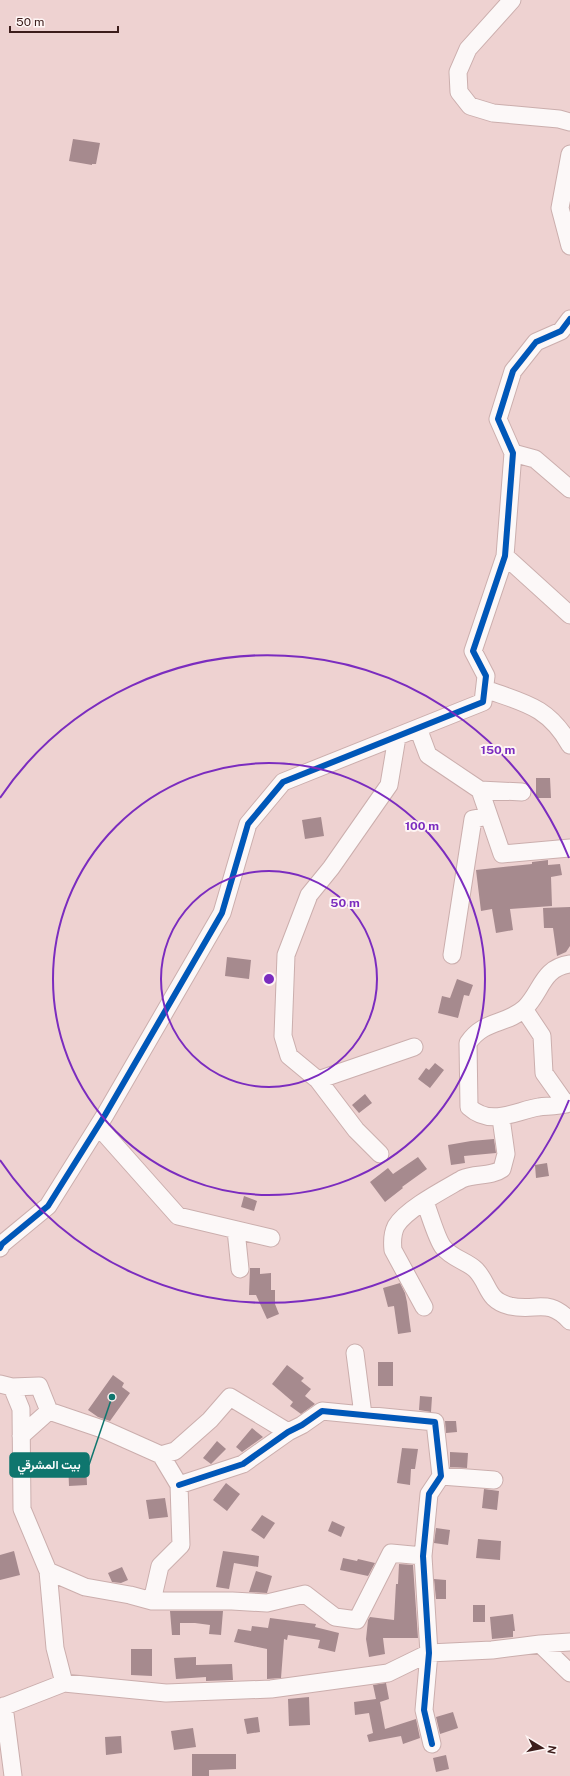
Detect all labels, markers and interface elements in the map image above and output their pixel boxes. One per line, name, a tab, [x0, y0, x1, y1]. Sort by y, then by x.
scale bar	[10, 8, 118, 34]
text: 50 m	[16, 15, 44, 29]
text: 150 m	[481, 743, 515, 757]
text: 100 m	[405, 819, 439, 833]
text: 50 m	[330, 896, 360, 910]
centre of rings	[262, 972, 276, 986]
callout: بيت المشرقي	[10, 1453, 89, 1477]
text: بيت المشرقي	[17, 1458, 81, 1475]
north arrow	[522, 1728, 562, 1768]
text: N	[545, 1744, 559, 1755]

